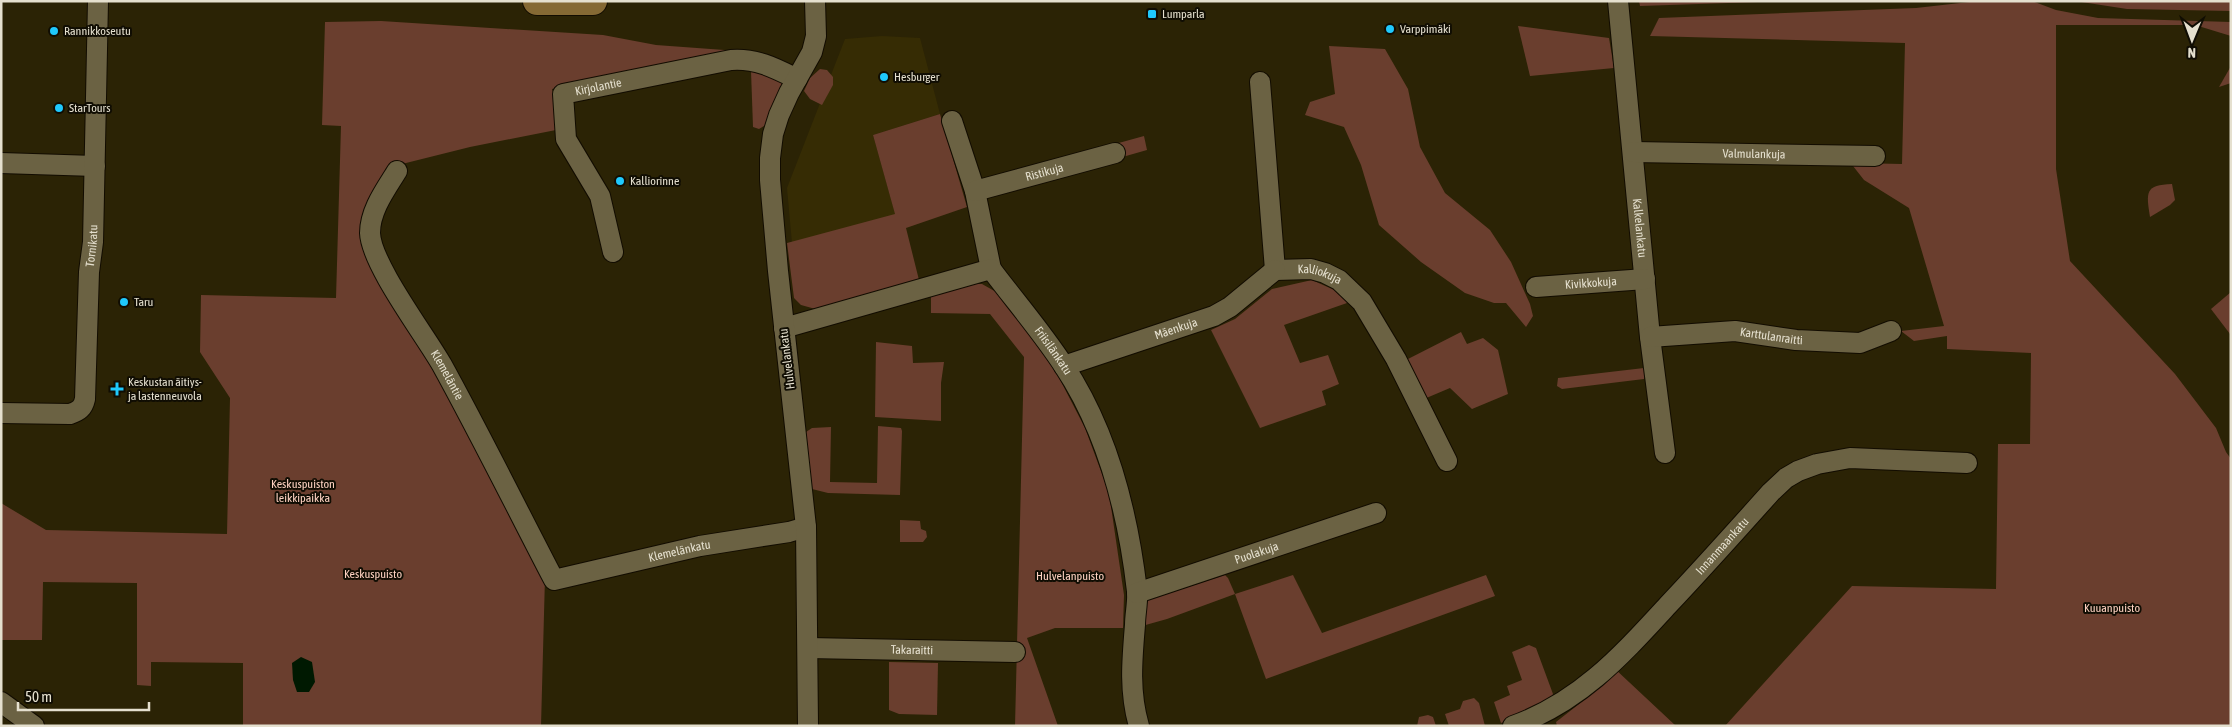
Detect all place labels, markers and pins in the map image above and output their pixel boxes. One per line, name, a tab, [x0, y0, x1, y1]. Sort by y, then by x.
place label: Lumparla	[1162, 7, 1205, 21]
marker: Lumparla	[1146, 8, 1158, 20]
place label: Varppimäki	[1400, 22, 1451, 36]
marker: Varppimäki	[1384, 23, 1396, 35]
place label: Rannikkoseutu	[64, 24, 131, 38]
marker: Rannikkoseutu	[48, 25, 60, 37]
place label: Hesburger	[894, 70, 940, 84]
marker: Hesburger	[878, 71, 890, 83]
place label: StarTours	[69, 101, 110, 115]
marker: StarTours	[53, 102, 65, 114]
place label: Kalliorinne	[630, 174, 679, 188]
marker: Kalliorinne	[614, 175, 626, 187]
place label: Taru	[134, 295, 154, 309]
marker: Taru	[118, 296, 130, 308]
place label: Keskustan äitiys- ja lastenneuvola	[127, 375, 202, 403]
marker: Keskustan äitiys- ja lastenneuvola	[110, 382, 124, 396]

